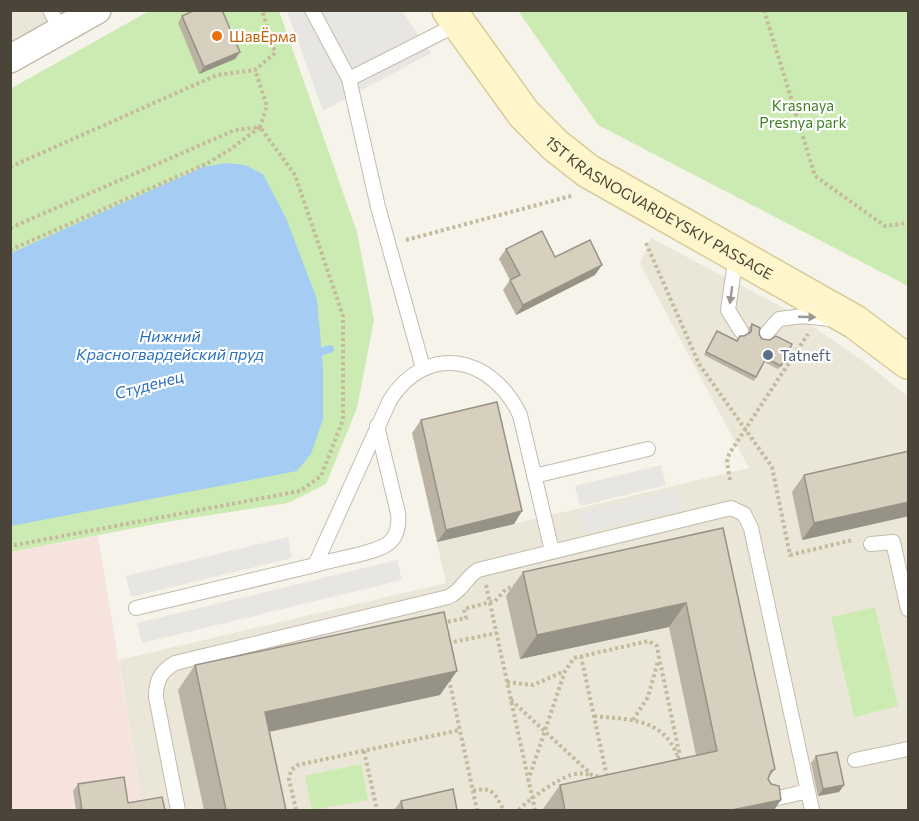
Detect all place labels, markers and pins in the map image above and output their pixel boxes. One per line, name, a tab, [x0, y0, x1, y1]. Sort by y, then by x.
place label: ШавЁрма	[229, 27, 297, 45]
marker: ШавЁрма	[210, 29, 224, 43]
place label: Tatneft	[780, 346, 831, 364]
marker: Tatneft	[761, 348, 775, 362]

